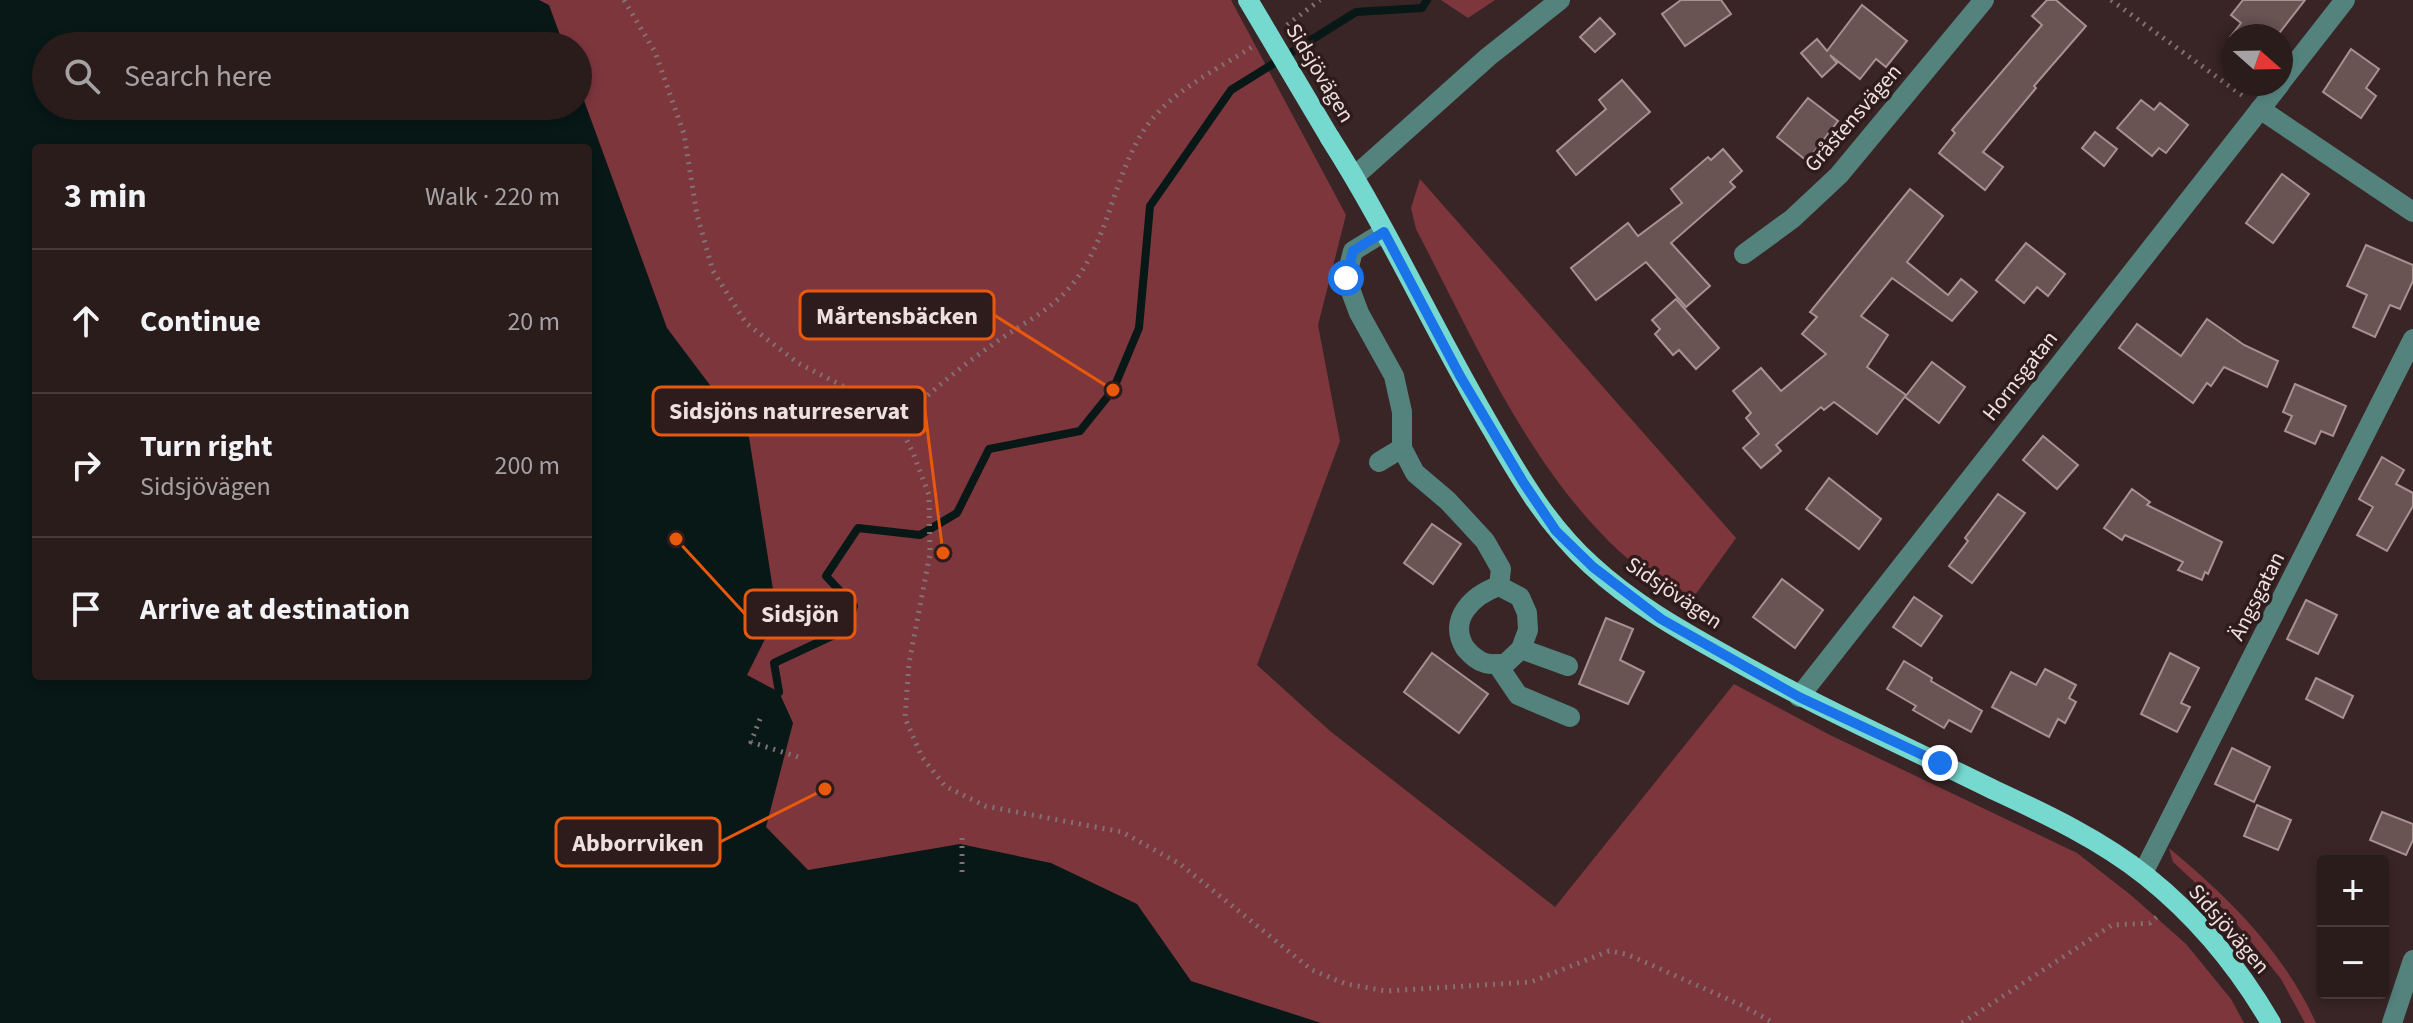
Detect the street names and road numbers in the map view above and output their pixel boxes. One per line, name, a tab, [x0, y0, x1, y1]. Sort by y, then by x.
street label: Sidsjövägen	[1278, 17, 1362, 129]
street label: Gråstensvägen	[1797, 57, 1909, 179]
street label: Hornsgatan	[1975, 324, 2065, 428]
street label: Ängsgatan	[2221, 546, 2293, 646]
street label: Sidsjövägen	[1619, 549, 1729, 637]
street label: Sidsjövägen	[2181, 877, 2277, 981]

